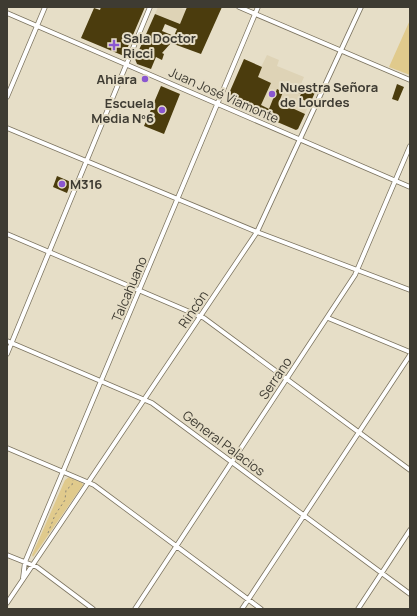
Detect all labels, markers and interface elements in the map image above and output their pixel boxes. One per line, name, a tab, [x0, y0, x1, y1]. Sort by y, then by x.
place label: Sala Doctor Ricci	[123, 29, 196, 62]
marker: Sala Doctor Ricci	[108, 39, 120, 51]
street label: Juan José Viamonte	[166, 63, 282, 128]
place label: Ahiara	[97, 70, 137, 88]
marker: Ahiara	[140, 74, 150, 84]
place label: Nuestra Señora de Lourdes	[280, 78, 378, 111]
marker: Nuestra Señora de Lourdes	[267, 89, 277, 99]
place label: Escuela Media Nº6	[91, 94, 154, 127]
marker: Escuela Media Nº6	[157, 105, 167, 115]
place label: M316	[70, 175, 102, 193]
marker: M316	[57, 179, 67, 189]
street label: Talcahuano	[107, 253, 151, 325]
street label: Rincón	[174, 287, 212, 331]
street label: Serrano	[254, 353, 296, 403]
street label: General Palacios	[179, 406, 269, 480]

